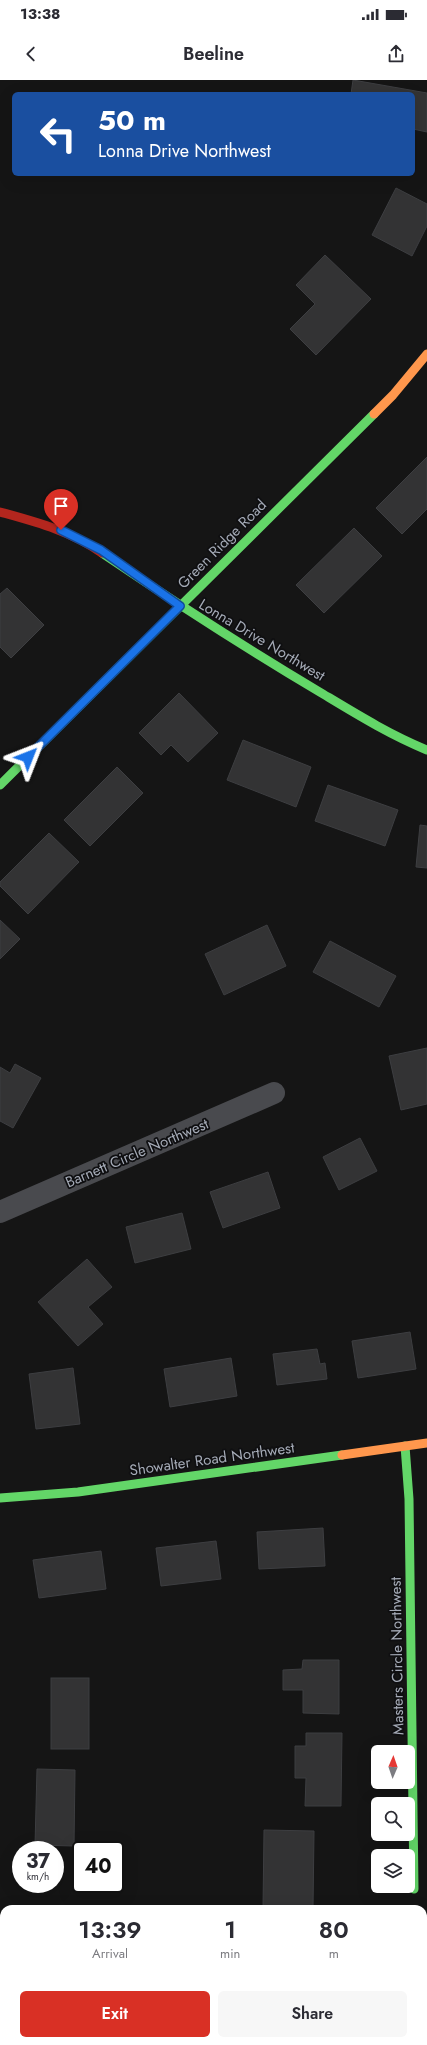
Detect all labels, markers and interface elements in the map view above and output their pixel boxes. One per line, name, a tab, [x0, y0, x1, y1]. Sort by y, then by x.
text: 13:38	[20, 3, 61, 25]
text: Beeline	[183, 41, 244, 67]
icon: back	[20, 43, 42, 65]
icon: share	[385, 43, 407, 65]
text: 50 m	[98, 100, 166, 141]
icon: left	[32, 108, 84, 160]
text: Lonna Drive Northwest	[98, 138, 271, 164]
pin	[44, 489, 78, 530]
street label: Green Ridge Road	[172, 494, 272, 594]
icon: arrive	[50, 495, 72, 517]
street label: Lonna Drive Northwest	[195, 593, 330, 687]
position arrow	[7, 736, 49, 778]
street label: Barnett Circle Northwest	[62, 1113, 212, 1193]
street label: Showalter Road Northwest	[128, 1436, 296, 1481]
street label: Masters Circle Northwest	[385, 1576, 409, 1735]
north arrow	[371, 1745, 415, 1789]
map controls	[371, 1745, 415, 1893]
button: search	[371, 1797, 415, 1841]
speed limit sign: 40	[72, 1841, 124, 1893]
text: 37	[26, 1847, 50, 1876]
button: layers	[371, 1849, 415, 1893]
text: km/h	[27, 1869, 49, 1884]
text: 13:39	[78, 1912, 142, 1947]
text: 1	[224, 1912, 236, 1947]
text: 80	[319, 1912, 349, 1947]
text: Arrival	[92, 1944, 128, 1963]
text: min	[220, 1944, 240, 1963]
text: m	[329, 1944, 339, 1963]
button: Exit	[20, 1991, 210, 2037]
button: Share	[218, 1991, 407, 2037]

